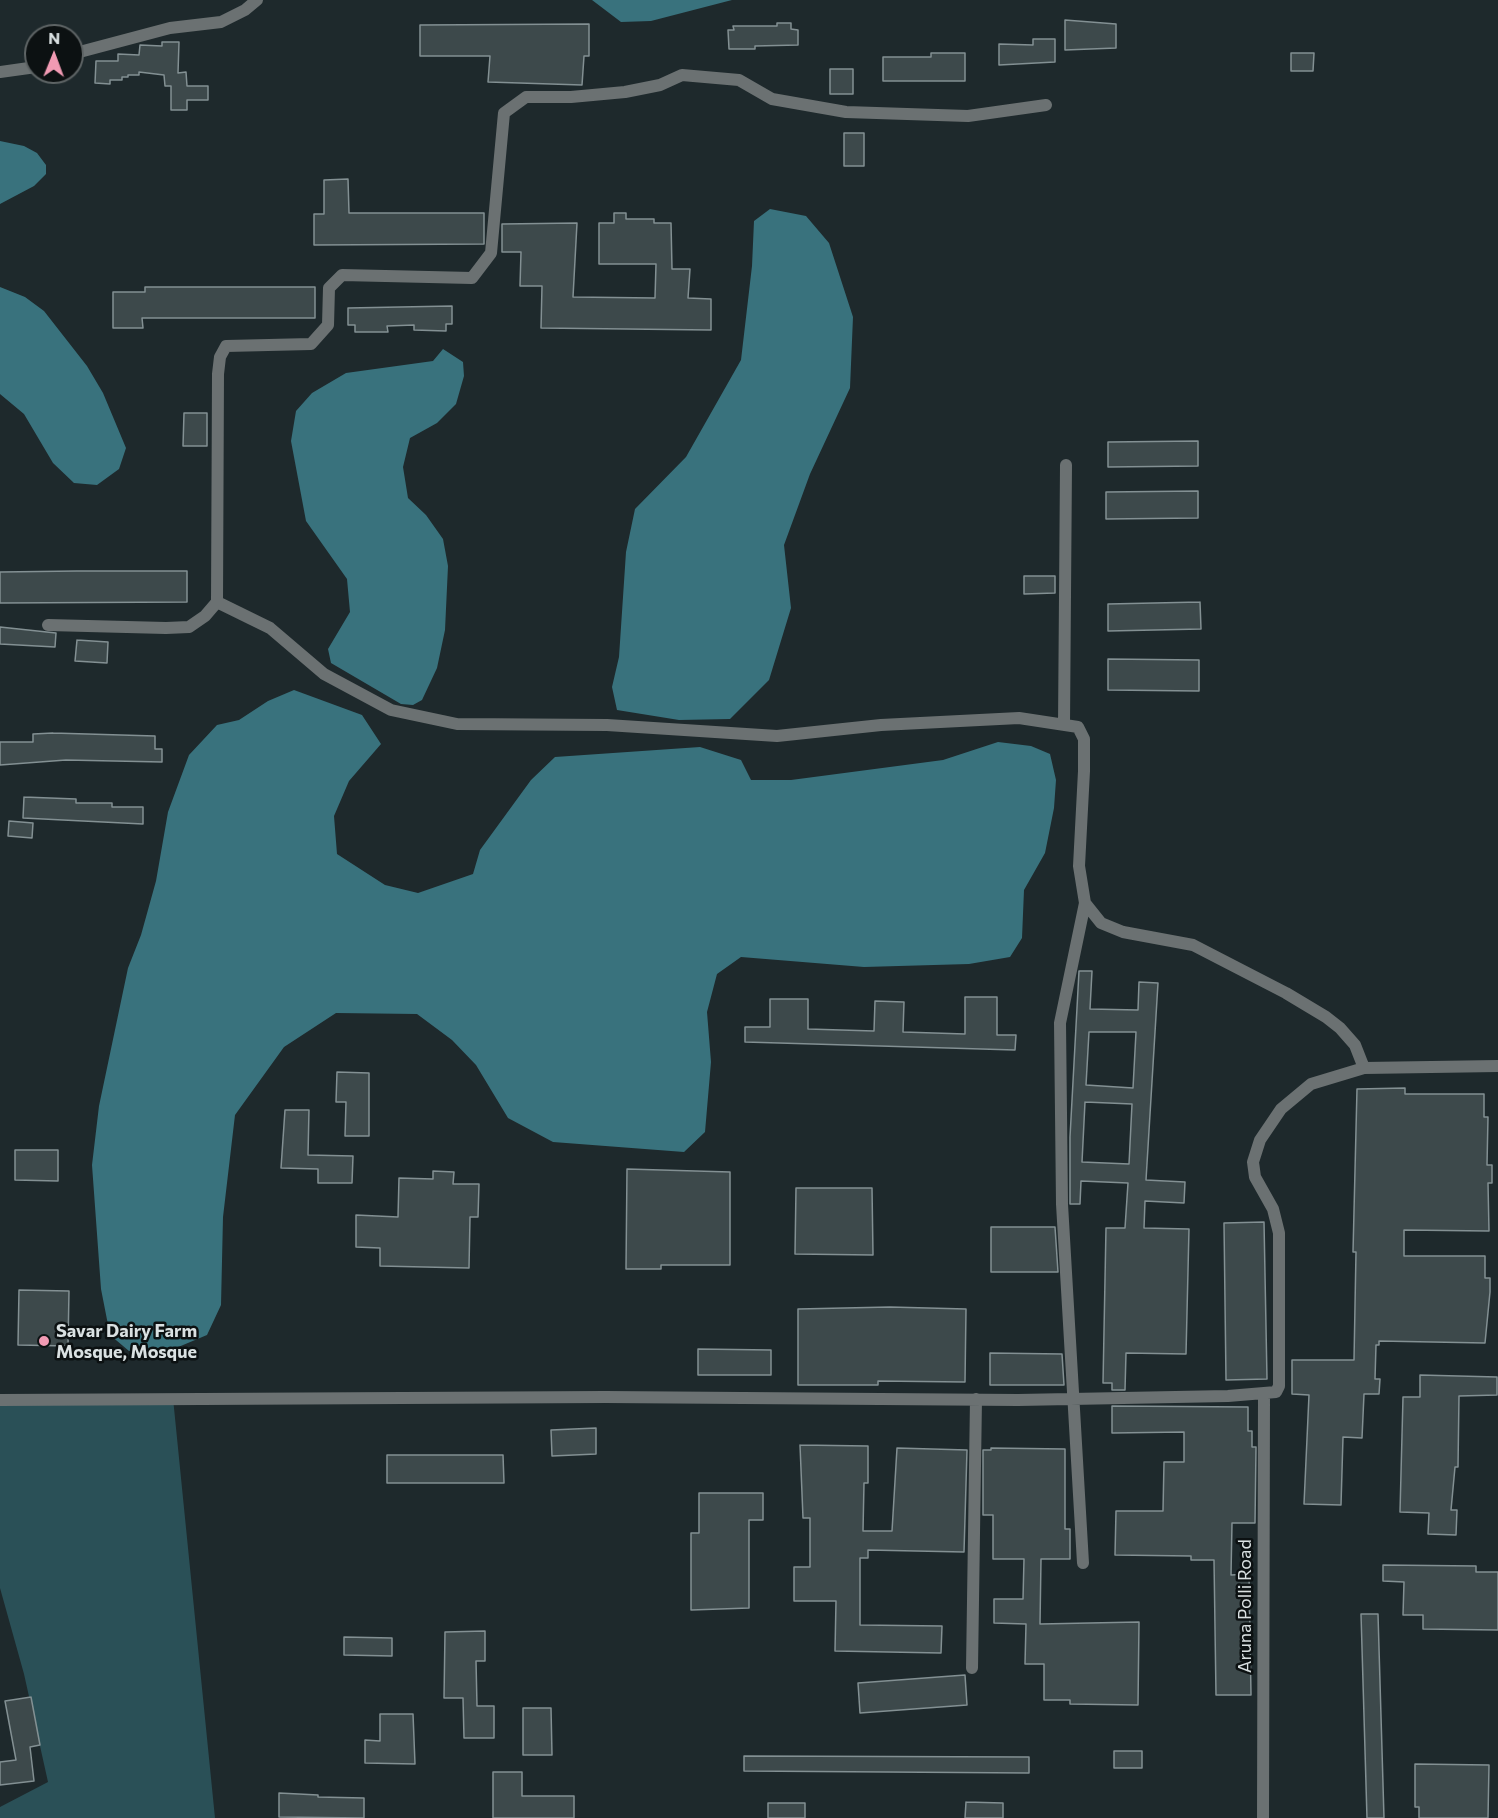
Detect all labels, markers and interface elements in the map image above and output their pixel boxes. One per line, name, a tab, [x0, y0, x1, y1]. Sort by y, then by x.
north arrow	[24, 24, 84, 84]
text: N	[48, 28, 60, 47]
place label: Savar Dairy Farm Mosque, Mosque	[56, 1320, 197, 1362]
marker: Savar Dairy Farm Mosque, Mosque	[37, 1334, 51, 1348]
street label: Aruna Polli Road	[1234, 1539, 1256, 1673]

